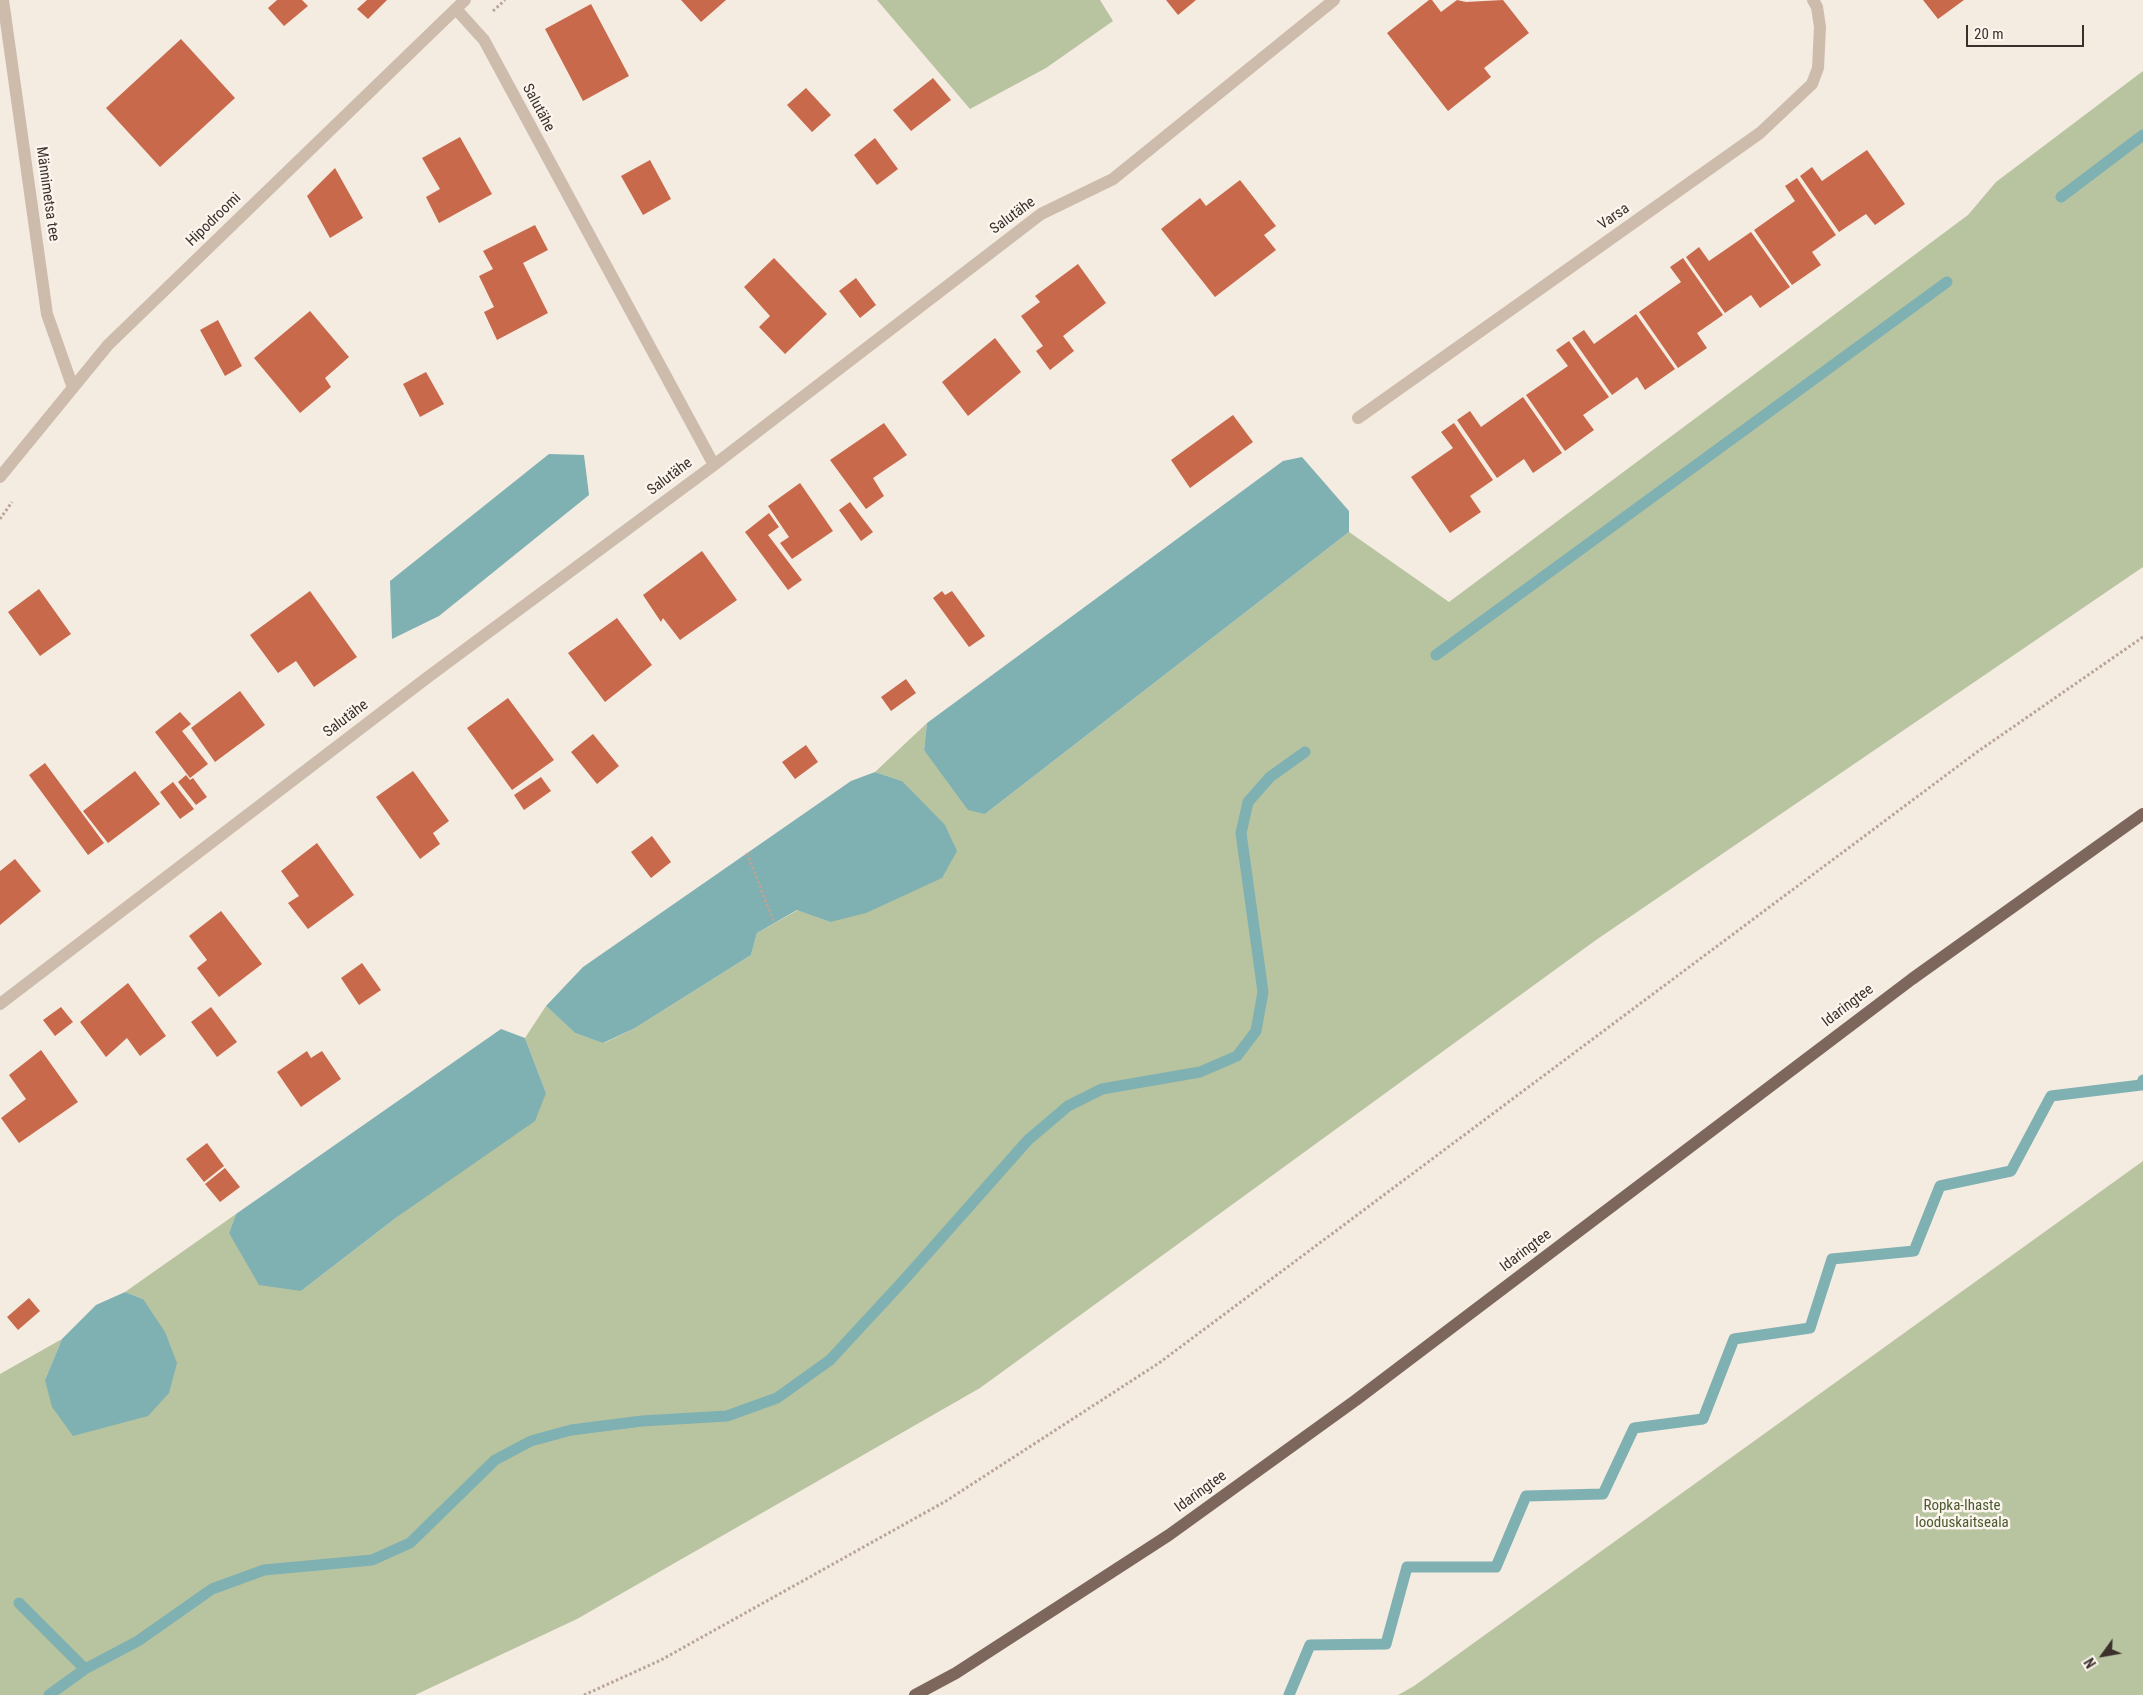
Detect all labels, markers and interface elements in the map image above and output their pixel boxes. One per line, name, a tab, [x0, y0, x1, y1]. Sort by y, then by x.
scale bar	[1968, 15, 2086, 47]
text: 20 m	[1974, 25, 2004, 43]
street label: Salutähe	[518, 81, 558, 135]
street label: Männimetsa tee	[31, 146, 63, 242]
street label: Hipodroomi	[183, 189, 245, 251]
street label: Salutähe	[987, 194, 1039, 238]
street label: Varsa	[1595, 200, 1633, 234]
street label: Salutähe	[644, 454, 696, 500]
street label: Salutähe	[320, 696, 372, 742]
street label: Idaringtee	[1819, 981, 1877, 1031]
street label: Idaringtee	[1497, 1226, 1555, 1276]
street label: Idaringtee	[1172, 1467, 1230, 1517]
park label: Ropka-Ihaste looduskaitseala	[1915, 1497, 2009, 1532]
north arrow	[2078, 1630, 2128, 1680]
text: N	[2081, 1655, 2099, 1671]

